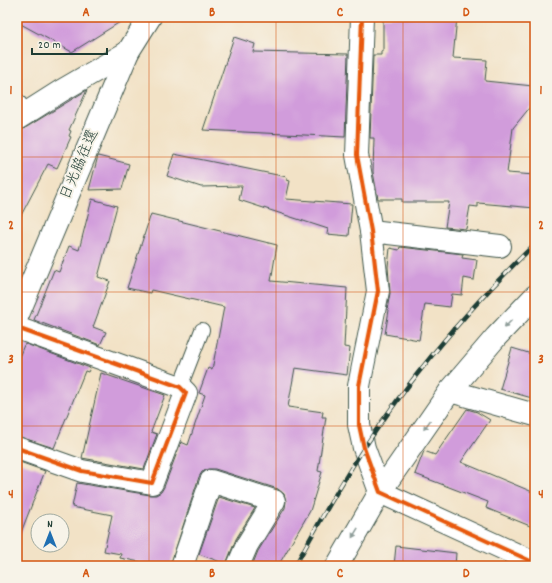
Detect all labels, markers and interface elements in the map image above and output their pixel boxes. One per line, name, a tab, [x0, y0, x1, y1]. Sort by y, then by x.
text: A	[82, 4, 90, 23]
text: B	[209, 4, 215, 23]
text: C	[337, 4, 344, 23]
text: D	[463, 4, 470, 23]
scale bar	[32, 30, 107, 56]
text: 20 m	[38, 37, 61, 54]
text: 1	[10, 82, 13, 101]
text: 1	[540, 82, 543, 101]
street label: 日光脇往還	[55, 126, 105, 204]
text: 2	[8, 217, 14, 236]
text: 2	[538, 217, 544, 236]
one-way arrow	[503, 319, 513, 329]
text: 3	[8, 351, 14, 370]
text: 3	[538, 351, 544, 370]
one-way arrow	[423, 420, 431, 430]
text: 4	[8, 486, 14, 505]
text: 4	[538, 486, 544, 505]
north arrow	[30, 513, 70, 553]
text: N	[47, 517, 53, 533]
one-way arrow	[352, 527, 359, 539]
text: A	[82, 565, 90, 583]
text: B	[209, 565, 215, 583]
text: C	[337, 565, 344, 583]
text: D	[463, 565, 470, 583]

